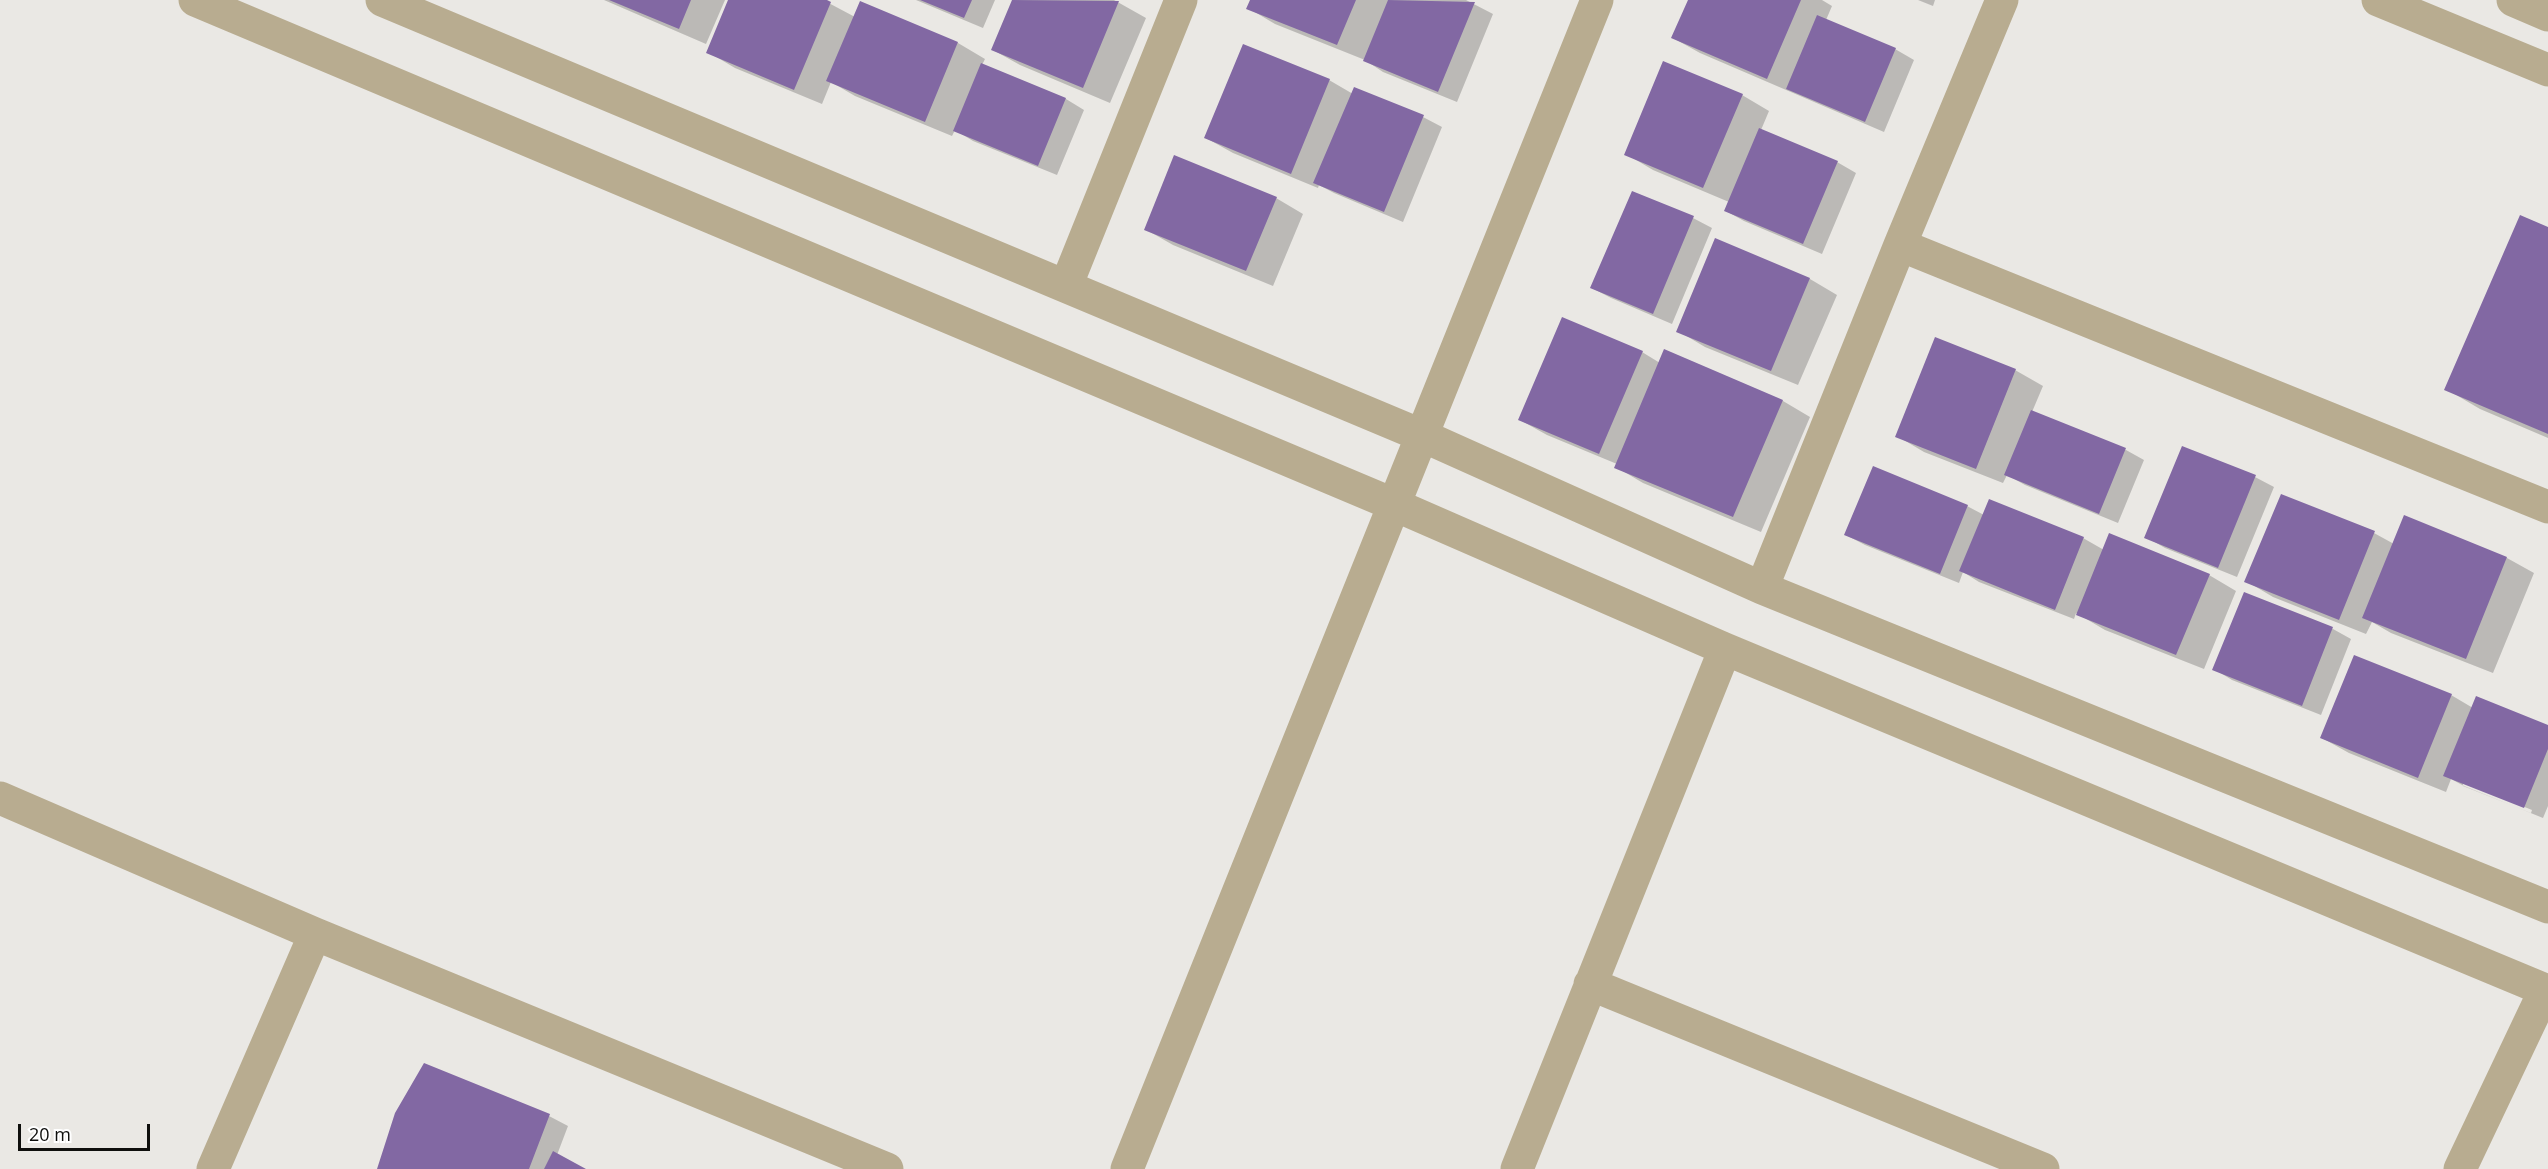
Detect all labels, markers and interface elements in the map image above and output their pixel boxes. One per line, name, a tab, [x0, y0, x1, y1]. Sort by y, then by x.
scale bar	[21, 1112, 153, 1150]
text: 20 m	[29, 1122, 71, 1146]

